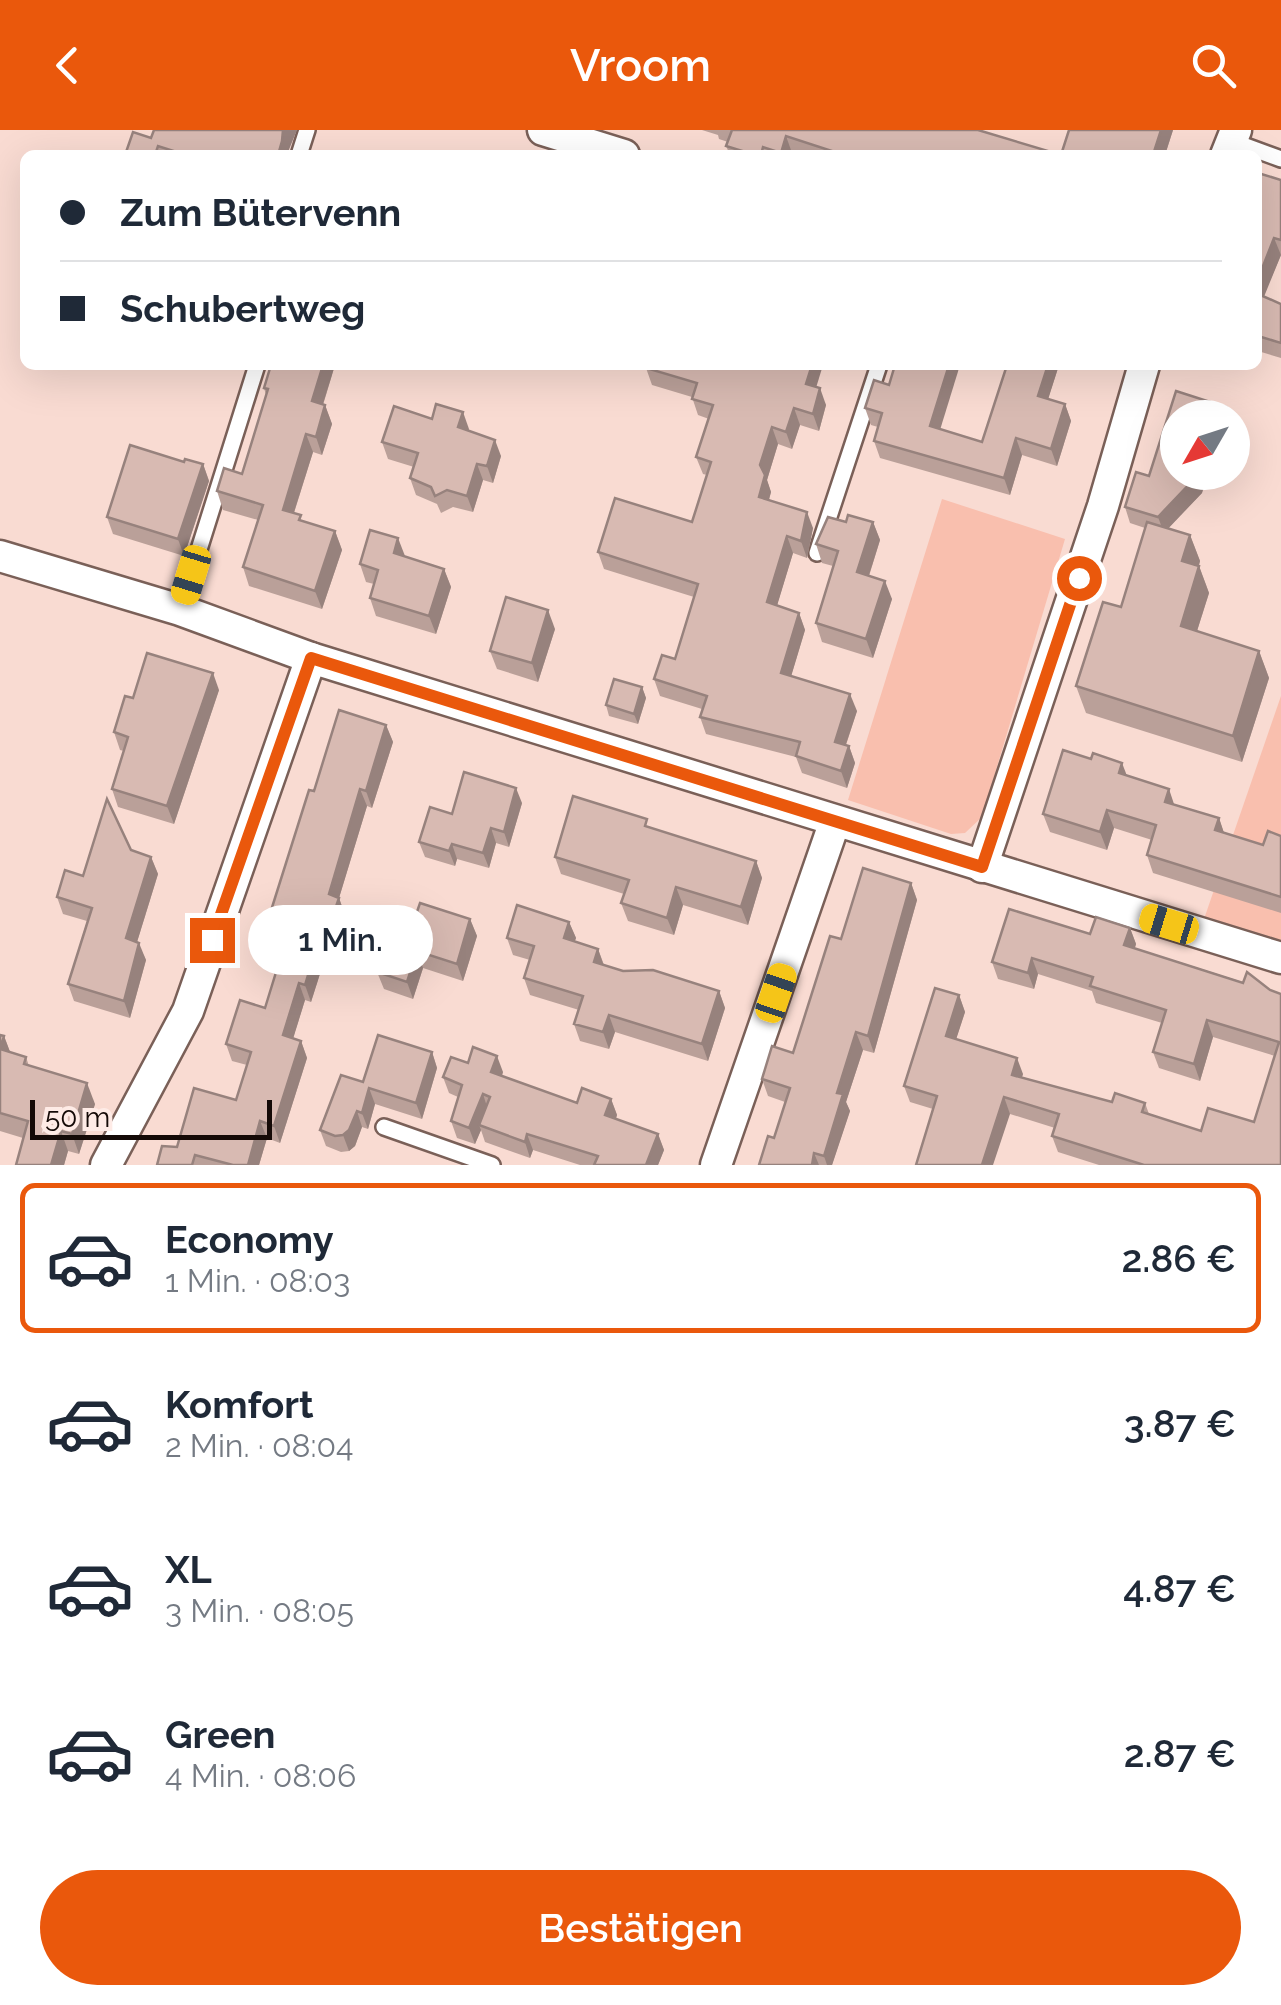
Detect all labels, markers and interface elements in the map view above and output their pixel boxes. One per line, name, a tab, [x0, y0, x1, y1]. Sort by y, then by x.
icon: back	[40, 38, 95, 93]
icon: search	[1186, 38, 1241, 93]
text: Vroom	[570, 39, 711, 92]
text: Zum Bütervenn	[120, 190, 401, 235]
text: Schubertweg	[120, 286, 365, 331]
north arrow	[1160, 400, 1250, 490]
map controls	[1160, 400, 1250, 490]
car	[168, 542, 214, 608]
route start	[1057, 556, 1102, 601]
car	[1136, 901, 1202, 947]
callout: 1 Min.	[247, 905, 432, 975]
route end	[190, 918, 235, 963]
text: 1 Min.	[298, 921, 383, 958]
car	[752, 960, 800, 1026]
scale bar	[30, 1095, 272, 1140]
text: 50 m	[45, 1101, 110, 1134]
icon: car	[45, 1213, 135, 1303]
text: Economy	[165, 1217, 334, 1262]
text: 2.86 €	[1121, 1236, 1236, 1281]
text: 1 Min. · 08:03	[165, 1262, 350, 1299]
icon: car	[45, 1378, 135, 1468]
text: Komfort	[165, 1382, 314, 1427]
text: 3.87 €	[1124, 1401, 1236, 1446]
text: 2 Min. · 08:04	[165, 1427, 354, 1464]
icon: car	[45, 1543, 135, 1633]
text: XL	[165, 1547, 212, 1592]
text: 4.87 €	[1123, 1566, 1236, 1611]
text: 3 Min. · 08:05	[165, 1592, 354, 1629]
icon: car	[45, 1708, 135, 1798]
text: Green	[165, 1712, 275, 1757]
text: 2.87 €	[1124, 1731, 1236, 1776]
text: 4 Min. · 08:06	[165, 1757, 356, 1794]
button: Bestätigen	[40, 1870, 1241, 1985]

